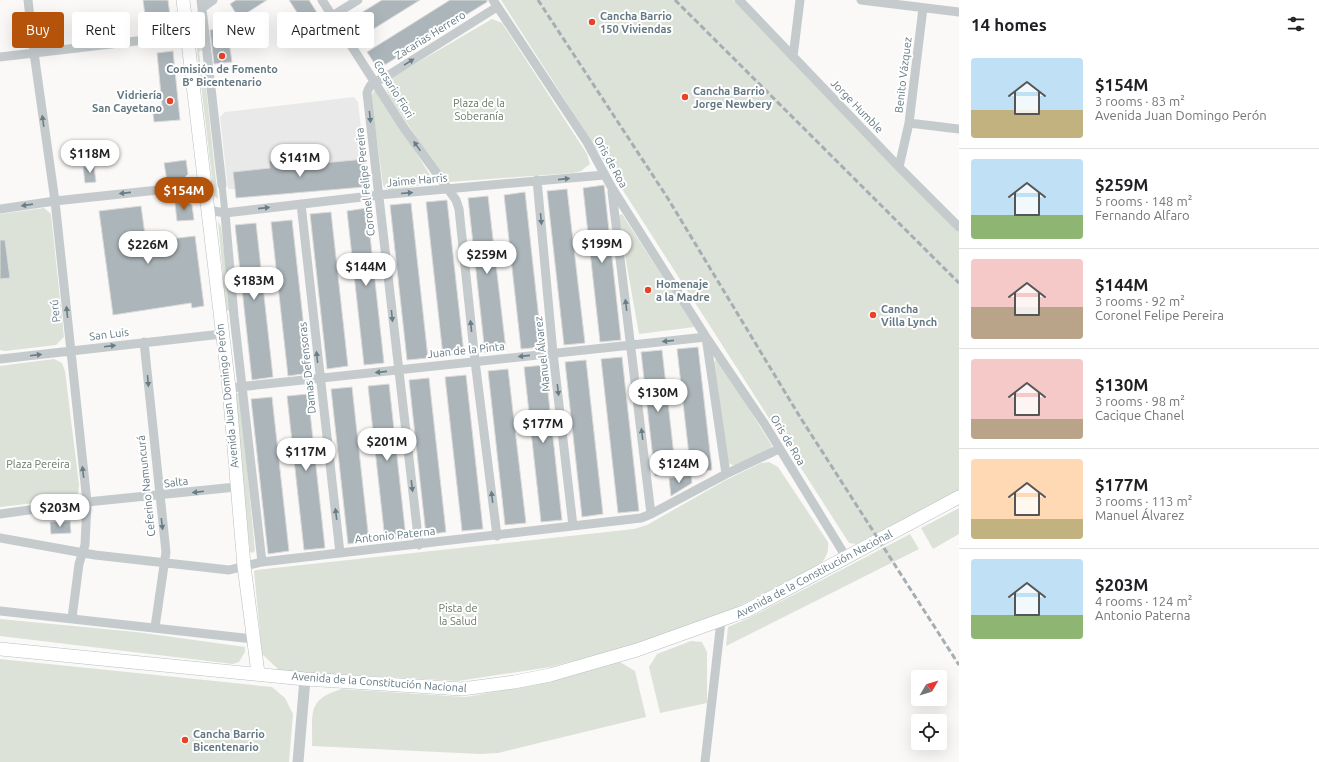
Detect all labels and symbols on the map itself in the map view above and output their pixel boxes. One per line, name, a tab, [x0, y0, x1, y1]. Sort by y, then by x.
street label: Zacarias Herrero	[392, 8, 468, 62]
place label: Cancha Barrio 150 Viviendas	[600, 10, 672, 35]
marker: Cancha Barrio 150 Viviendas	[587, 17, 597, 27]
street label: Benito Vázquez	[892, 36, 914, 114]
marker: Comisión de Fomento B° Bicentenario	[217, 51, 227, 61]
street label: Corsario Fiori	[372, 58, 416, 120]
one-way arrow	[404, 58, 414, 66]
place label: Comisión de Fomento B° Bicentenario	[166, 63, 278, 88]
street label: Jorge Humble	[828, 77, 886, 135]
place label: Cancha Barrio Jorge Newbery	[693, 85, 772, 110]
place label: Vidriería San Cayetano	[92, 89, 162, 114]
marker: Cancha Barrio Jorge Newbery	[680, 92, 690, 102]
marker: Vidriería San Cayetano	[165, 96, 175, 106]
park label: Plaza de la Soberanía	[453, 97, 505, 122]
one-way arrow	[367, 111, 373, 123]
one-way arrow	[40, 115, 46, 127]
street label: Coronel Felipe Pereira	[353, 127, 377, 237]
street label: Oris de Roa	[592, 134, 630, 190]
pin: $118M	[62, 140, 118, 174]
one-way arrow	[413, 141, 421, 151]
pin: $141M	[272, 144, 328, 178]
street label: Jaime Harris	[386, 171, 448, 189]
one-way arrow	[558, 176, 570, 182]
pin: $154M	[156, 177, 212, 211]
one-way arrow	[401, 189, 413, 196]
one-way arrow	[119, 190, 131, 197]
one-way arrow	[21, 202, 33, 208]
one-way arrow	[258, 205, 270, 212]
one-way arrow	[538, 213, 544, 225]
pin: $199M	[574, 230, 630, 264]
pin: $226M	[120, 231, 176, 265]
pin: $259M	[459, 241, 515, 275]
pin: $144M	[338, 253, 394, 287]
pin: $183M	[226, 267, 282, 301]
place label: Homenaje a la Madre	[656, 278, 710, 303]
marker: Homenaje a la Madre	[643, 285, 653, 295]
street label: Perú	[48, 299, 62, 323]
one-way arrow	[623, 299, 630, 311]
place label: Cancha Villa Lynch	[881, 303, 937, 328]
one-way arrow	[64, 306, 70, 318]
one-way arrow	[389, 310, 396, 322]
marker: Cancha Villa Lynch	[868, 310, 878, 320]
street label: Manuel Álvarez	[531, 316, 552, 392]
one-way arrow	[468, 320, 474, 332]
street label: Damas Defensoras	[296, 321, 318, 414]
street label: Avenida Juan Domingo Perón	[213, 323, 241, 469]
street label: San Luis	[89, 326, 130, 342]
one-way arrow	[662, 338, 674, 344]
street label: Juan de la Pinta	[427, 340, 505, 360]
one-way arrow	[104, 343, 116, 349]
one-way arrow	[314, 351, 321, 363]
one-way arrow	[30, 352, 42, 358]
one-way arrow	[518, 353, 530, 359]
one-way arrow	[375, 369, 387, 375]
one-way arrow	[144, 375, 151, 387]
pin: $130M	[630, 379, 686, 413]
one-way arrow	[554, 384, 561, 396]
pin: $177M	[515, 410, 571, 444]
street label: Oris de Roa	[768, 413, 808, 467]
pin: $201M	[359, 428, 415, 462]
one-way arrow	[639, 428, 645, 440]
street label: Ceferino Namuncurá	[135, 435, 157, 537]
pin: $117M	[278, 438, 334, 472]
pin: $124M	[651, 450, 707, 484]
park label: Plaza Pereira	[6, 458, 70, 470]
one-way arrow	[80, 466, 86, 478]
street label: Salta	[163, 475, 189, 489]
one-way arrow	[409, 480, 415, 493]
one-way arrow	[192, 488, 204, 495]
one-way arrow	[489, 491, 495, 503]
pin: $203M	[32, 494, 88, 528]
one-way arrow	[332, 508, 339, 520]
one-way arrow	[159, 518, 165, 530]
street label: Antonio Paterna	[354, 525, 436, 545]
street label: Avenida de la Constitución Nacional	[734, 527, 894, 620]
park label: Pista de la Salud	[438, 602, 478, 627]
street label: Avenida de la Constitución Nacional	[291, 670, 467, 694]
north arrow	[911, 670, 947, 706]
place label: Cancha Barrio Bicentenario	[193, 728, 265, 753]
marker: Cancha Barrio Bicentenario	[180, 735, 190, 745]

